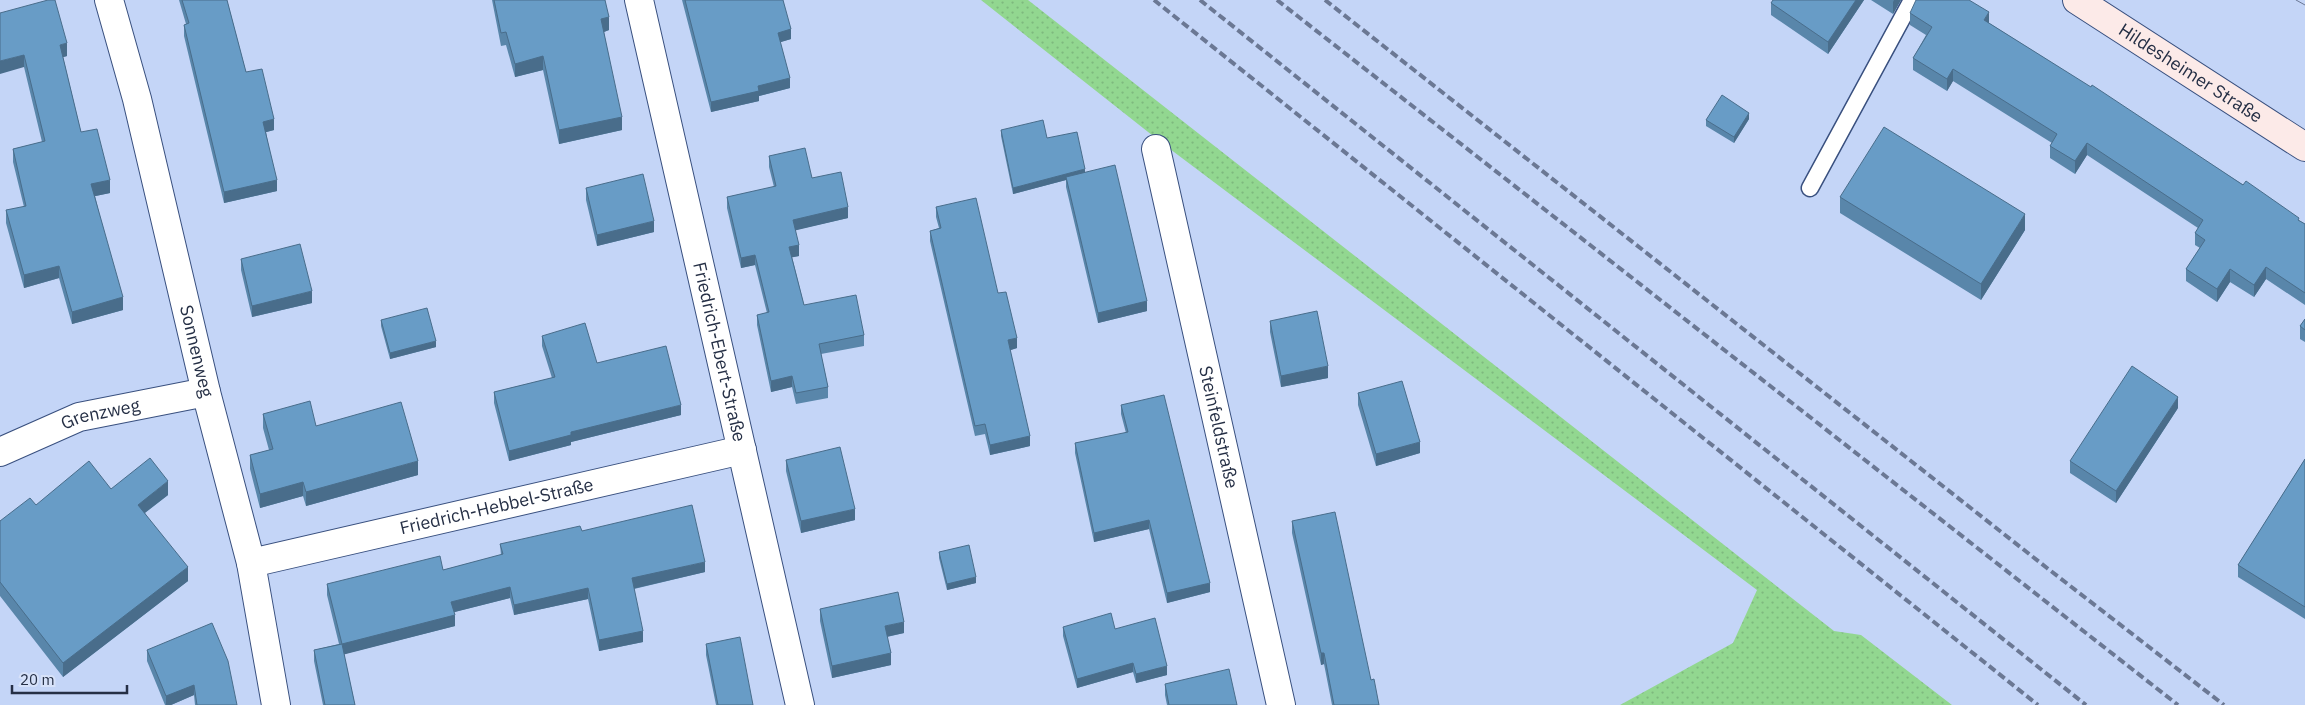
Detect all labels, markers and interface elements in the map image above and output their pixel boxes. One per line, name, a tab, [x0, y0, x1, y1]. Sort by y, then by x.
street label: Hildesheimer Straße	[2114, 18, 2267, 128]
street label: Friedrich-Ebert-Straße	[688, 260, 752, 444]
street label: Sonnenweg	[175, 303, 219, 400]
street label: Steinfeldstraße	[1194, 363, 1244, 491]
street label: Grenzweg	[57, 393, 142, 435]
street label: Friedrich-Hebbel-Straße	[397, 473, 596, 539]
scale bar	[12, 662, 128, 694]
text: 20 m	[20, 670, 55, 689]

